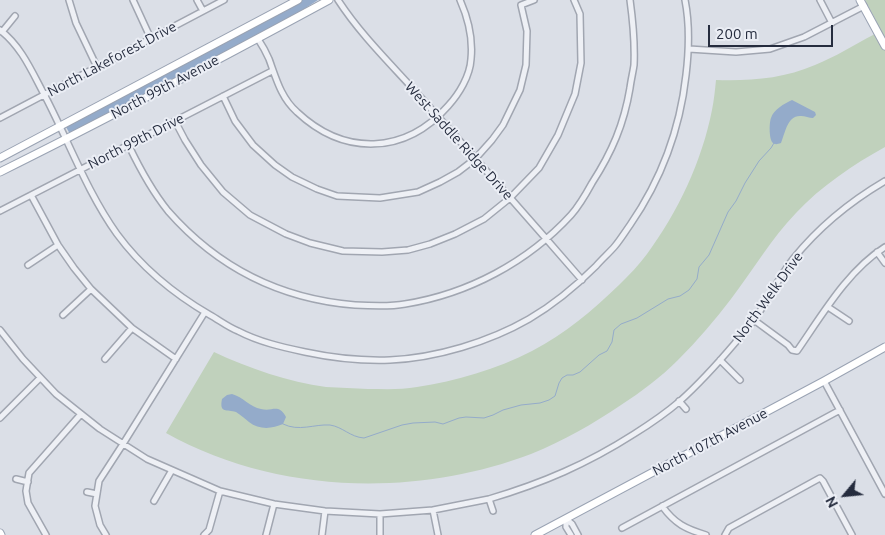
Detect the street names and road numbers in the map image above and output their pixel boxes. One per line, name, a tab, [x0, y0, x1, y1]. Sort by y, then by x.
street label: North Lakeforest Drive	[45, 18, 179, 100]
street label: North 99th Avenue	[108, 51, 222, 123]
street label: West Saddle Ridge Drive	[402, 78, 516, 204]
street label: North 99th Drive	[85, 110, 187, 172]
street label: North Welk Drive	[730, 248, 806, 346]
street label: North 107th Avenue	[650, 405, 770, 479]

